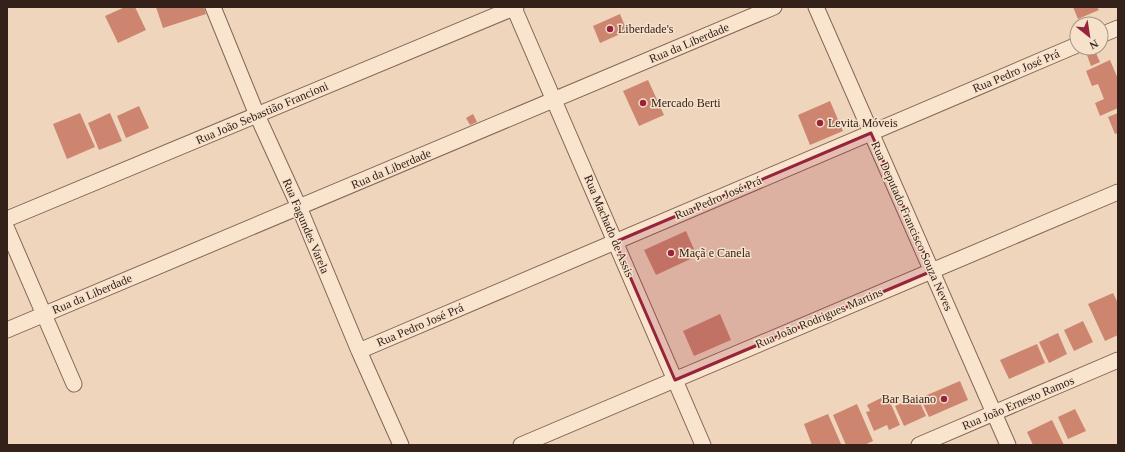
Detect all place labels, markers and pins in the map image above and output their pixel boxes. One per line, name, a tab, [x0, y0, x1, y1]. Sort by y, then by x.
place label: Liberdade's	[618, 22, 674, 36]
marker: Liberdade's	[605, 24, 615, 34]
place label: Mercado Berti	[651, 96, 721, 110]
marker: Mercado Berti	[638, 98, 648, 108]
place label: Levita Móveis	[828, 116, 898, 130]
marker: Levita Móveis	[815, 118, 825, 128]
place label: Maçã e Canela	[679, 246, 751, 260]
marker: Maçã e Canela	[666, 248, 676, 258]
place label: Bar Baiano	[882, 392, 936, 406]
marker: Bar Baiano	[939, 394, 949, 404]

